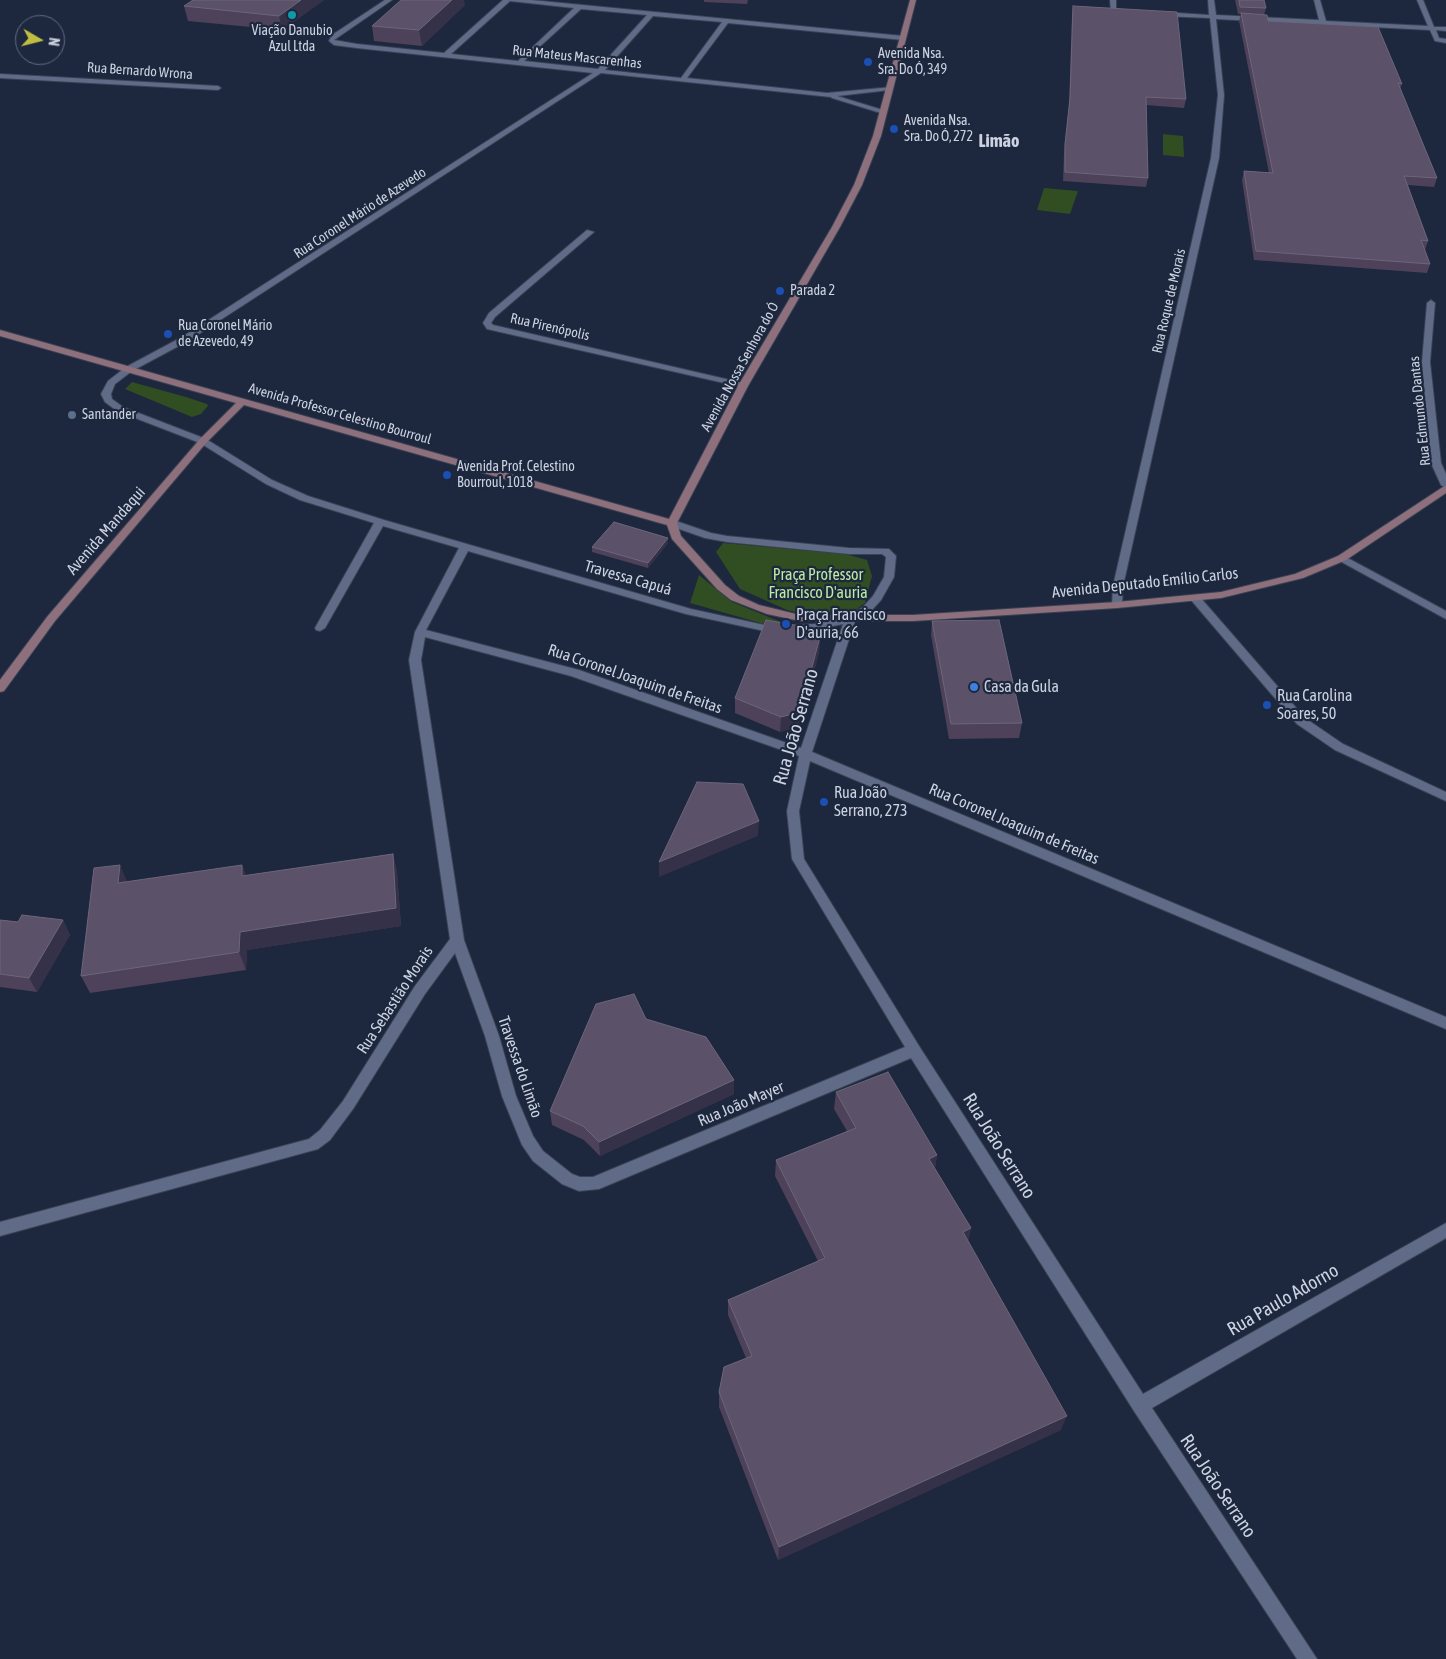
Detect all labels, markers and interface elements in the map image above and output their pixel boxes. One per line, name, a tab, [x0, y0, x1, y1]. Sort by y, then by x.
marker: Viação Danubio Azul Ltda	[286, 9, 298, 21]
north arrow	[15, 15, 65, 65]
place label: Viação Danubio Azul Ltda	[251, 23, 333, 56]
text: N	[45, 37, 62, 47]
street label: Rua Mateus Mascarenhas	[511, 42, 643, 72]
place label: Avenida Nsa. Sra. Do Ó, 349	[878, 46, 947, 78]
marker: Avenida Nsa. Sra. Do Ó, 349	[862, 56, 874, 68]
street label: Rua Bernardo Wrona	[87, 59, 193, 83]
place label: Avenida Nsa. Sra. Do Ó, 272	[904, 113, 973, 146]
marker: Avenida Nsa. Sra. Do Ó, 272	[888, 123, 900, 135]
district label: Limão	[979, 130, 1019, 152]
street label: Rua Coronel Mário de Azevedo	[291, 164, 429, 262]
street label: Rua Roque de Morais	[1149, 247, 1189, 355]
place label: Parada 2	[790, 283, 835, 299]
marker: Parada 2	[774, 285, 786, 297]
street label: Avenida Nossa Senhora do Ó	[697, 299, 783, 435]
street label: Rua Pirenópolis	[509, 310, 591, 344]
place label: Rua Coronel Mário de Azevedo, 49	[178, 318, 272, 351]
marker: Rua Coronel Mário de Azevedo, 49	[162, 328, 174, 340]
street label: Rua Edmundo Dantas	[1406, 355, 1434, 467]
street label: Avenida Professor Celestino Bourroul	[247, 380, 433, 448]
place label: Santander	[82, 407, 136, 423]
marker: Santander	[66, 409, 78, 421]
place label: Avenida Prof. Celestino Bourroul, 1018	[457, 459, 575, 492]
marker: Avenida Prof. Celestino Bourroul, 1018	[441, 469, 453, 481]
street label: Avenida Mandaqui	[63, 483, 149, 579]
street label: Travessa Capuá	[582, 556, 674, 600]
street label: Avenida Deputado Emílio Carlos	[1051, 564, 1239, 602]
park label: Praça Professor Francisco D'auria	[768, 565, 868, 603]
place label: Praça Francisco D'auria, 66	[796, 605, 886, 643]
marker: Praça Francisco D'auria, 66	[780, 618, 792, 630]
street label: Rua Coronel Joaquim de Freitas	[545, 640, 725, 718]
street label: Rua João Serrano	[769, 666, 823, 788]
place label: Casa da Gula	[984, 677, 1059, 697]
marker: Casa da Gula	[968, 681, 980, 693]
place label: Rua Carolina Soares, 50	[1277, 686, 1352, 724]
marker: Rua Carolina Soares, 50	[1261, 699, 1273, 711]
street label: Rua Coronel Joaquim de Freitas	[926, 779, 1102, 869]
place label: Rua João Serrano, 273	[834, 783, 907, 821]
marker: Rua João Serrano, 273	[818, 796, 830, 808]
street label: Rua Sebastião Morais	[353, 942, 437, 1058]
street label: Travessa do Limão	[494, 1014, 546, 1120]
street label: Rua João Mayer	[695, 1077, 787, 1131]
street label: Rua João Serrano	[958, 1089, 1040, 1203]
street label: Rua Paulo Adorno	[1223, 1259, 1343, 1341]
street label: Rua João Serrano	[1175, 1430, 1261, 1542]

